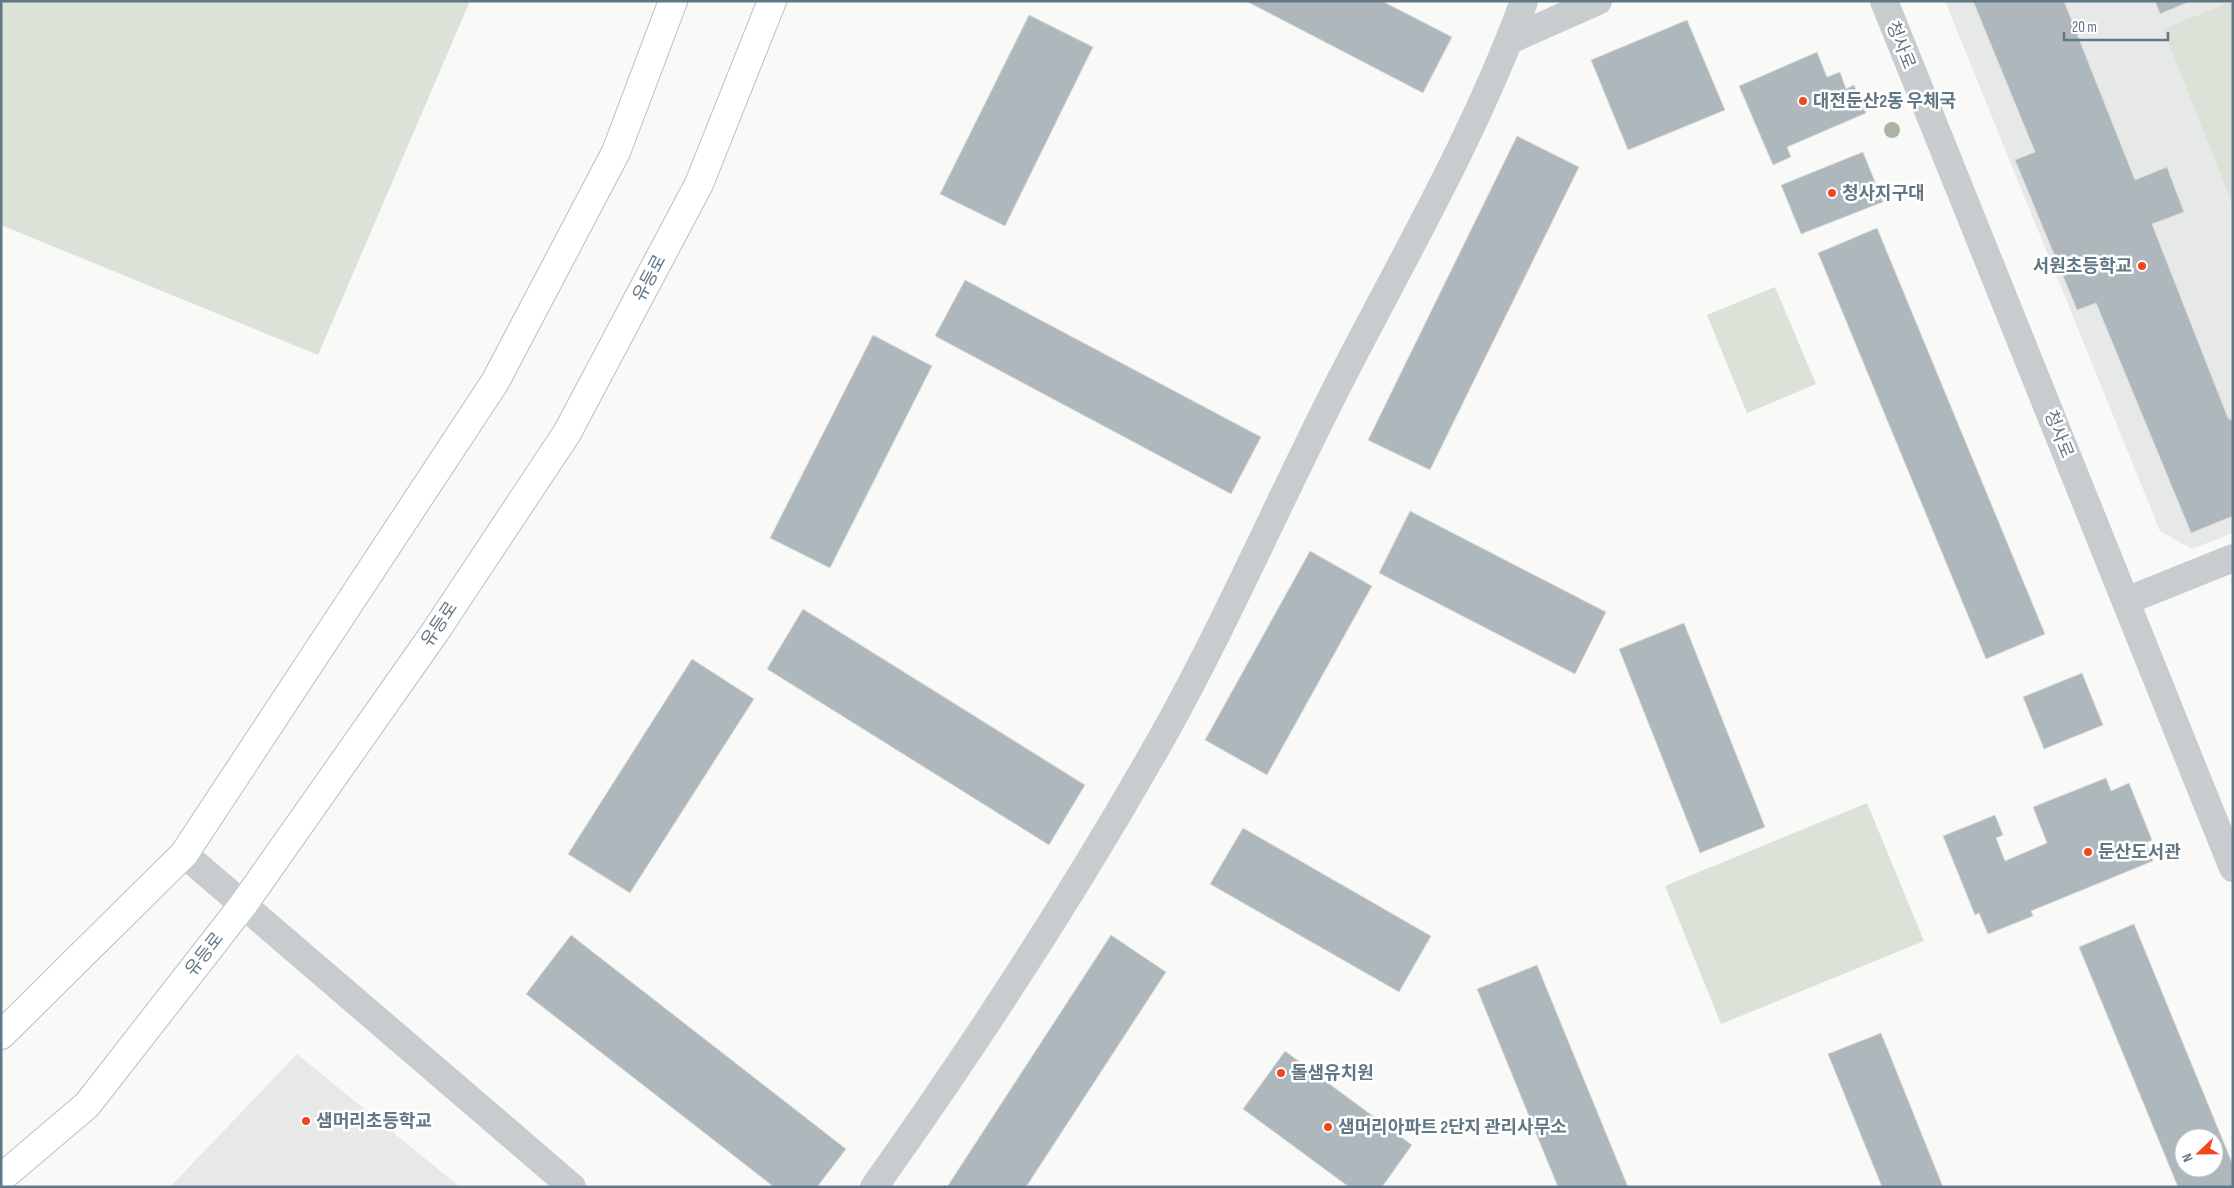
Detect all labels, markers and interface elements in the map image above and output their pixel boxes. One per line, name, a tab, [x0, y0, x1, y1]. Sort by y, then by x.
scale bar	[2064, 10, 2168, 42]
street label: 청사로	[1881, 18, 1920, 72]
text: 20 m	[2072, 18, 2097, 37]
place label: 대전둔산2동 우체국	[1813, 91, 1956, 112]
marker: 대전둔산2동 우체국	[1797, 95, 1809, 107]
place label: 청사지구대	[1842, 183, 1925, 204]
marker: 청사지구대	[1826, 187, 1838, 199]
street label: 유등로	[629, 251, 670, 305]
place label: 서원초등학교	[2033, 256, 2132, 277]
marker: 서원초등학교	[2136, 260, 2148, 272]
street label: 청사로	[2039, 407, 2078, 461]
street label: 유등로	[417, 598, 462, 651]
place label: 둔산도서관	[2098, 842, 2181, 863]
marker: 둔산도서관	[2082, 846, 2094, 858]
street label: 유등로	[181, 928, 228, 980]
place label: 돌샘유치원	[1291, 1063, 1374, 1084]
marker: 돌샘유치원	[1275, 1067, 1287, 1079]
place label: 샘머리초등학교	[316, 1111, 432, 1132]
marker: 샘머리초등학교	[300, 1115, 312, 1127]
place label: 샘머리아파트 2단지 관리사무소	[1338, 1117, 1567, 1138]
marker: 샘머리아파트 2단지 관리사무소	[1322, 1121, 1334, 1133]
north arrow	[2174, 1128, 2224, 1178]
text: N	[2178, 1151, 2197, 1164]

